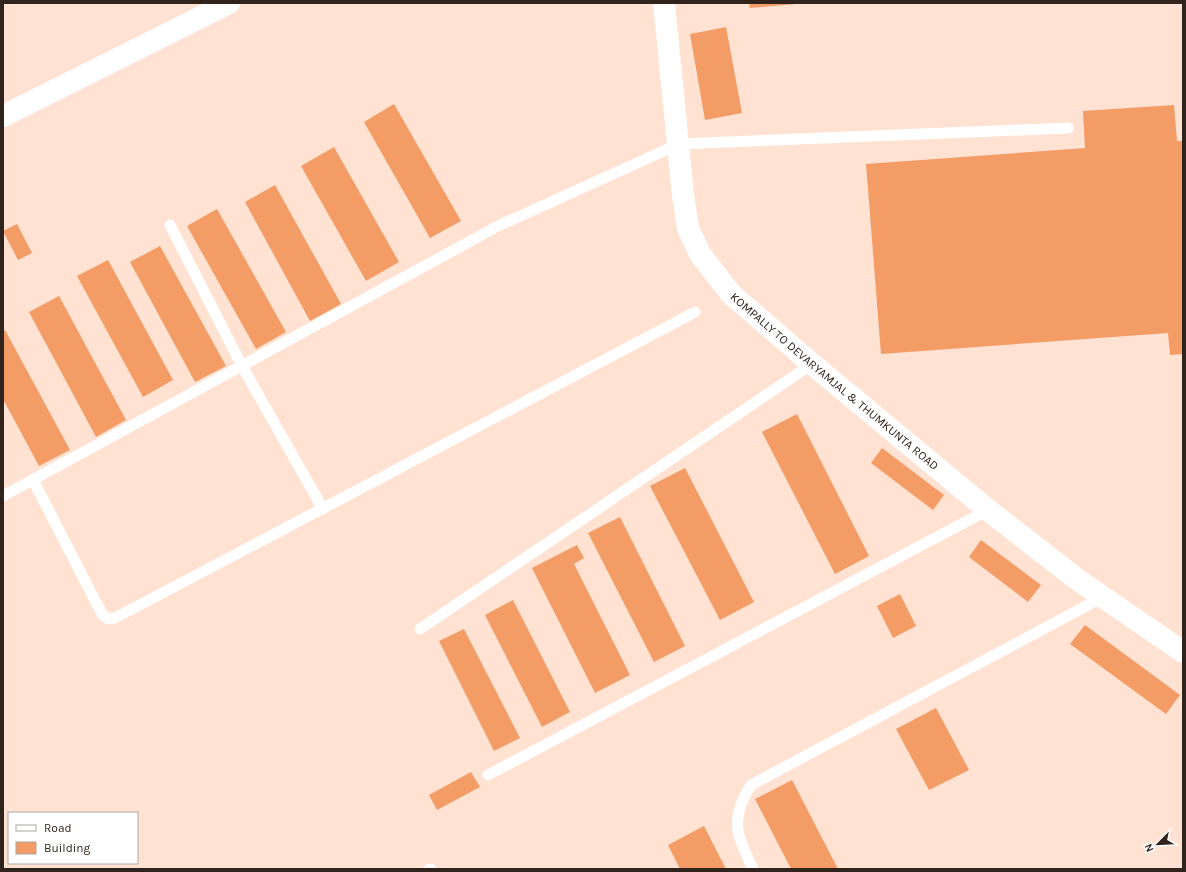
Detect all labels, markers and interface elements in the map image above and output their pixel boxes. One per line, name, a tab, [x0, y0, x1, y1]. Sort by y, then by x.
street label: KOMPALLY TO DEVARYAMJAL & THUMKUNTA ROAD	[728, 290, 941, 473]
legend	[8, 812, 138, 864]
text: Road	[44, 821, 72, 835]
north arrow	[1138, 824, 1178, 864]
text: Building	[44, 841, 91, 855]
text: N	[1142, 842, 1157, 854]

